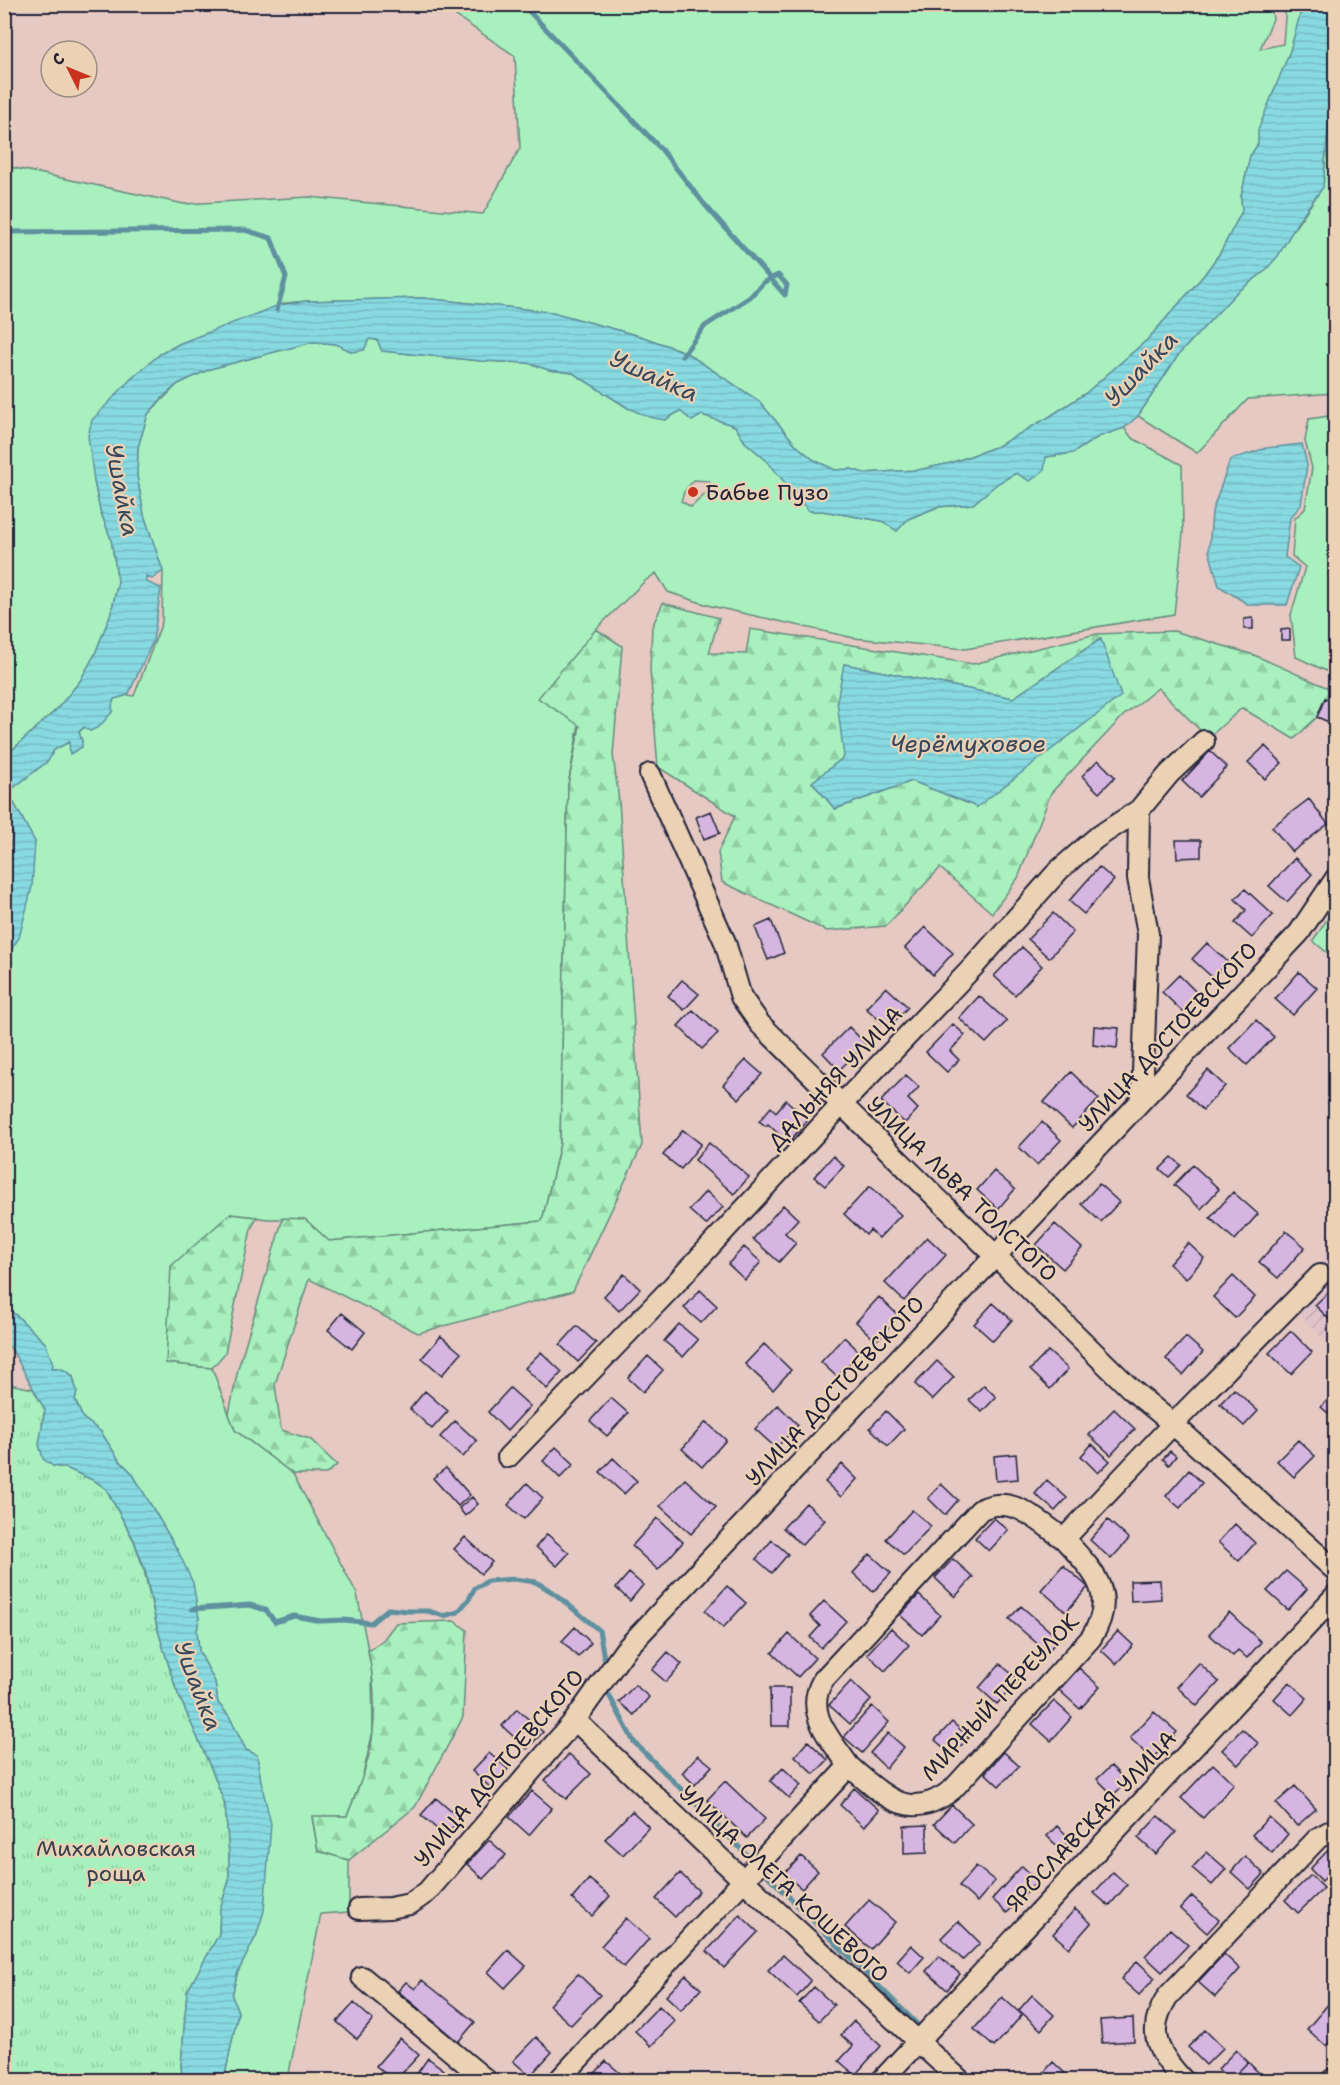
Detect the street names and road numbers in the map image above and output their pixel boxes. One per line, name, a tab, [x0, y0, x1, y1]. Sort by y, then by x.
street label: УЛИЦА ДОСТОЕВСКОГО	[1072, 936, 1264, 1138]
street label: ДАЛЬНЯЯ УЛИЦА	[761, 1000, 909, 1156]
street label: УЛИЦА ЛЬВА ТОЛСТОГО	[860, 1090, 1064, 1288]
street label: УЛИЦА ДОСТОЕВСКОГО	[739, 1290, 931, 1492]
street label: МИРНЫЙ ПЕРЕУЛОК	[915, 1607, 1085, 1787]
street label: УЛИЦА ДОСТОЕВСКОГО	[408, 1663, 590, 1873]
street label: ЯРОСЛАВСКАЯ УЛИЦА	[999, 1724, 1183, 1918]
street label: УЛИЦА ОЛЕГА КОШЕВОГО	[673, 1779, 895, 1989]

